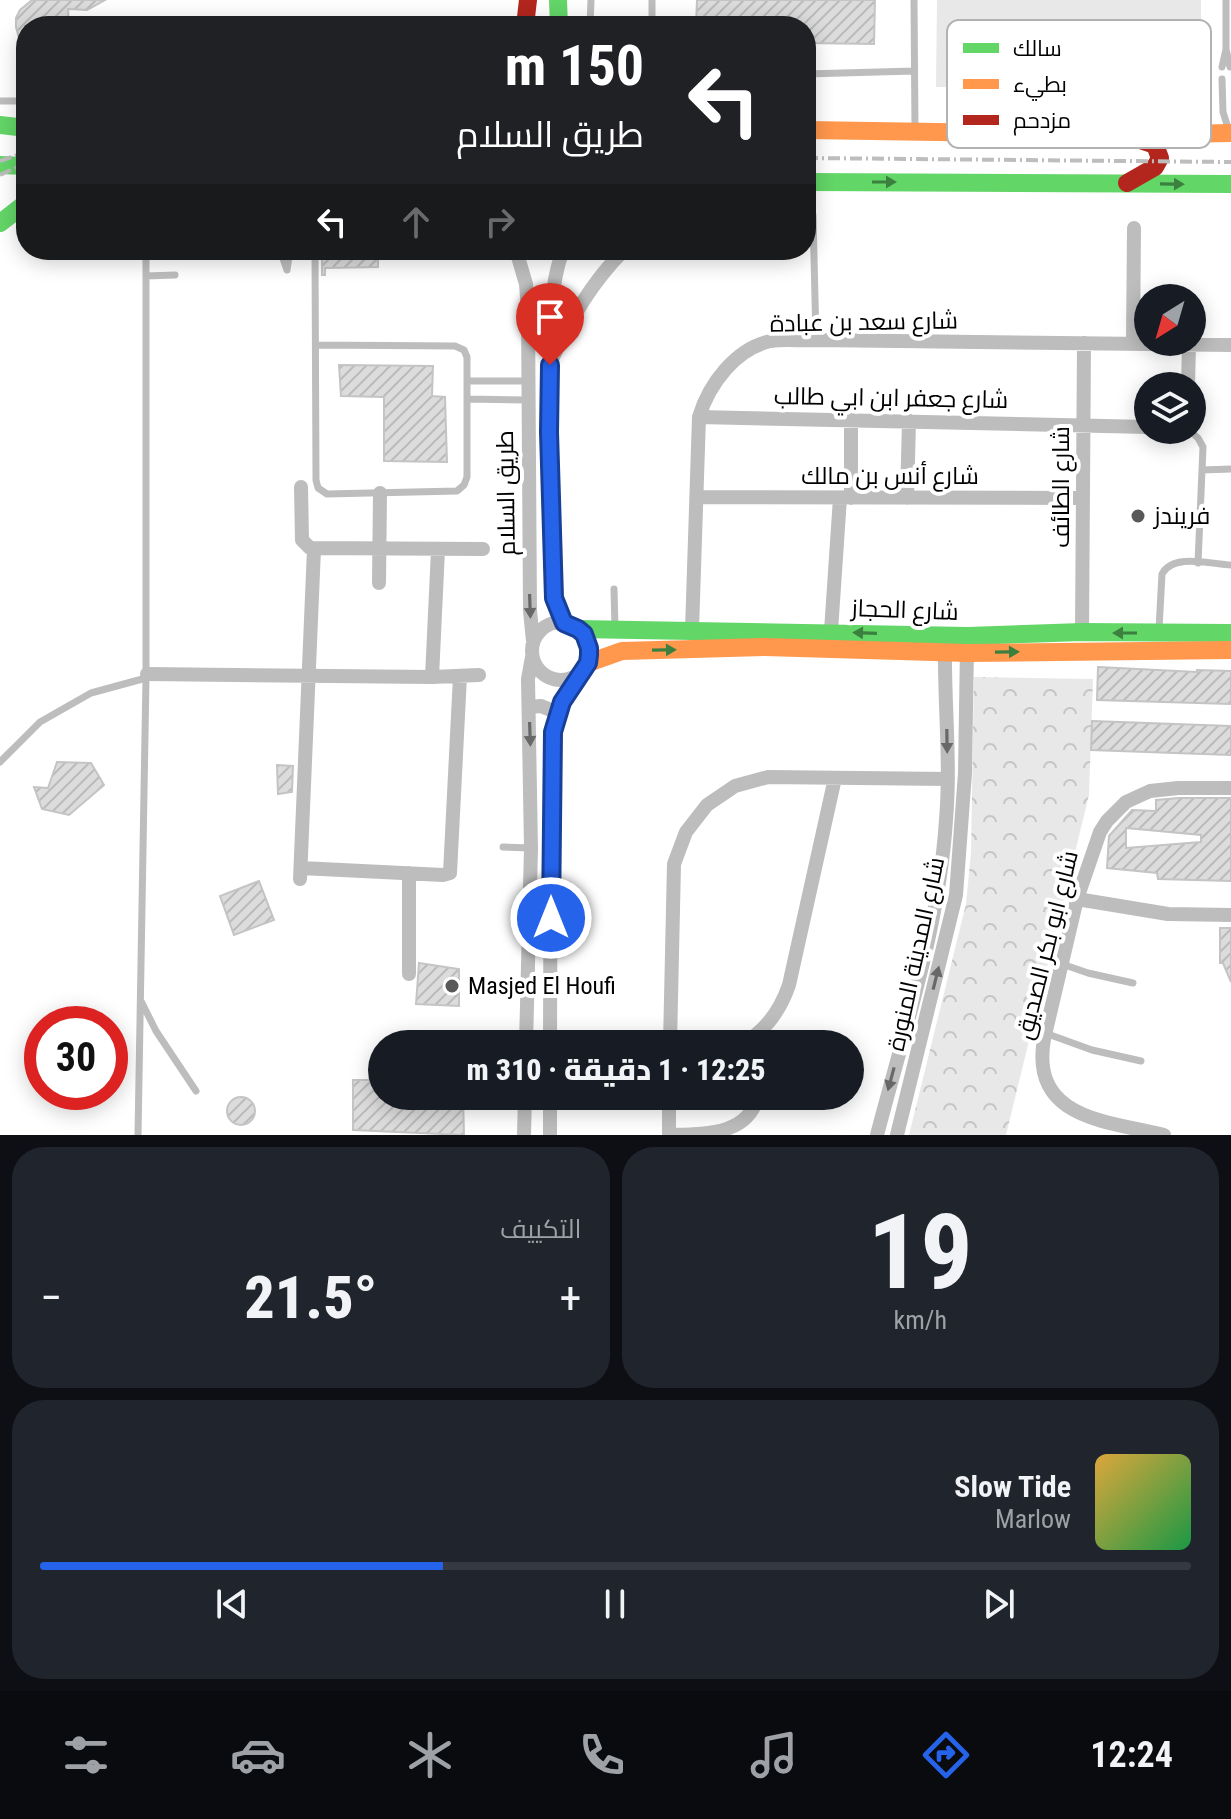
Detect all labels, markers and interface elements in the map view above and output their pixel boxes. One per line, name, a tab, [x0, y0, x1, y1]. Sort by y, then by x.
legend	[947, 20, 1211, 148]
text: 150 m	[505, 33, 644, 99]
text: سالك	[1013, 36, 1062, 61]
icon: left	[672, 48, 776, 152]
text: بطيء	[1013, 72, 1067, 101]
text: مزدحم	[1013, 108, 1071, 136]
text: طريق السلام	[456, 114, 644, 156]
one-way arrow	[872, 176, 897, 188]
one-way arrow	[1160, 178, 1185, 190]
icon: left	[310, 200, 354, 244]
icon: ahead	[394, 200, 438, 244]
icon: right	[478, 200, 522, 244]
pin	[516, 283, 584, 365]
north arrow	[1134, 284, 1206, 356]
map controls	[1134, 284, 1206, 444]
icon: arrive	[528, 295, 572, 339]
street label: شارع سعد بن عبادة	[770, 306, 958, 340]
button: layers	[1134, 372, 1206, 444]
street label: شارع جعفر ابن ابي طالب	[773, 382, 1008, 419]
street label: شارع الطائف	[1047, 426, 1077, 548]
street label: طريق السلام	[491, 430, 523, 556]
street label: شارع أنس بن مالك	[801, 460, 979, 492]
place label: فريندز	[1152, 502, 1210, 530]
marker: فريندز	[1129, 507, 1147, 525]
one-way arrow	[523, 594, 536, 619]
street label: شارع الحجاز	[849, 594, 959, 628]
one-way arrow	[852, 626, 877, 639]
one-way arrow	[1112, 627, 1137, 639]
one-way arrow	[652, 643, 677, 656]
one-way arrow	[995, 646, 1020, 658]
one-way arrow	[524, 722, 537, 747]
one-way arrow	[941, 729, 954, 754]
street label: شارع ابو بكر الصديق	[1010, 848, 1086, 1043]
street label: شارع المدينة المنورة	[882, 855, 952, 1054]
position arrow	[509, 876, 593, 960]
one-way arrow	[931, 965, 943, 990]
place label: Masjed El Houfi	[468, 972, 616, 1000]
marker: Masjed El Houfi	[443, 977, 461, 995]
speed limit sign: 30	[24, 1006, 128, 1110]
text: 12:25 · 1 دقيقة · 310 m	[467, 1052, 765, 1087]
one-way arrow	[885, 1066, 897, 1091]
text: 19	[868, 1192, 973, 1313]
text: التكييف	[500, 1214, 582, 1244]
text: 21.5°	[244, 1262, 377, 1333]
text: −	[40, 1272, 62, 1324]
text: +	[560, 1272, 581, 1324]
text: km/h	[894, 1305, 947, 1335]
text: Slow Tide	[954, 1469, 1071, 1504]
text: Marlow	[995, 1504, 1071, 1534]
icon: previous	[210, 1582, 254, 1626]
icon: pause	[593, 1582, 637, 1626]
icon: next	[977, 1582, 1021, 1626]
icon: filters	[58, 1727, 114, 1783]
icon: car	[230, 1727, 286, 1783]
icon: climate	[402, 1727, 458, 1783]
icon: phone	[574, 1727, 630, 1783]
icon: music	[746, 1727, 802, 1783]
icon: directions	[918, 1727, 974, 1783]
text: 12:24	[1090, 1734, 1173, 1776]

